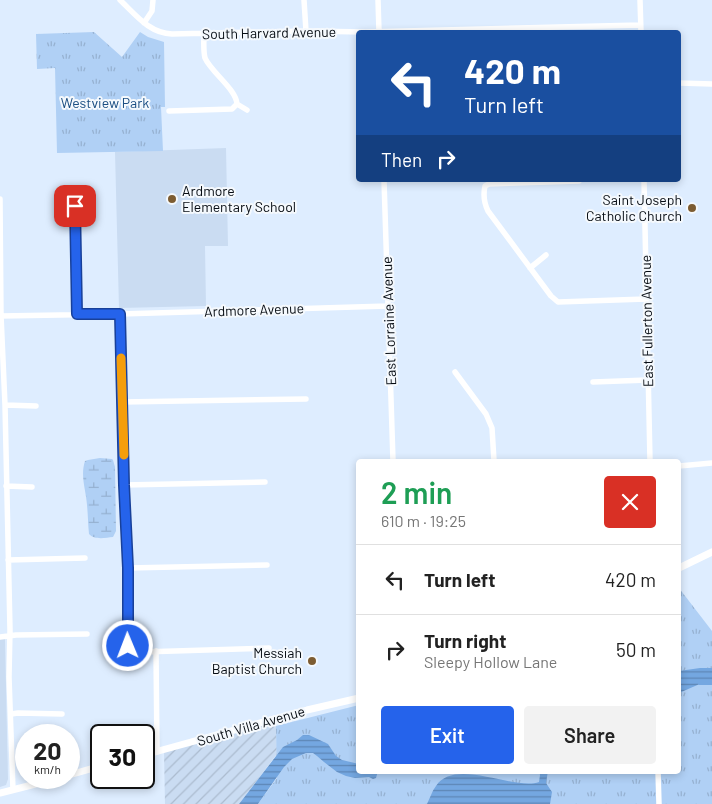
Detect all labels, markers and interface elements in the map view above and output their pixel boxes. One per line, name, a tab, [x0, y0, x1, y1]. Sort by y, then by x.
street label: South Harvard Avenue	[202, 23, 336, 42]
text: 420 m	[464, 49, 561, 91]
icon: left	[381, 50, 446, 115]
text: Turn left	[464, 91, 544, 117]
park label: Westview Park	[61, 94, 149, 111]
icon: right	[432, 145, 460, 173]
text: Then	[381, 148, 422, 171]
place label: Ardmore Elementary School	[182, 182, 296, 215]
pin	[54, 185, 96, 227]
place label: Saint Joseph Catholic Church	[586, 191, 682, 224]
icon: arrive	[61, 192, 89, 220]
marker: Ardmore Elementary School	[166, 193, 178, 205]
marker: Saint Joseph Catholic Church	[686, 202, 698, 214]
street label: East Fullerton Avenue	[637, 255, 656, 387]
street label: East Lorraine Avenue	[378, 256, 399, 386]
street label: Ardmore Avenue	[204, 299, 304, 320]
text: 2 min	[381, 474, 452, 510]
button: close	[604, 476, 656, 528]
text: 610 m · 19:25	[381, 511, 466, 530]
icon: left	[381, 566, 409, 594]
text: Turn left	[424, 568, 495, 591]
text: 420 m	[605, 568, 656, 591]
position arrow	[101, 619, 153, 671]
text: Turn right	[424, 629, 506, 652]
icon: right	[381, 636, 409, 664]
text: 50 m	[616, 638, 656, 661]
place label: Messiah Baptist Church	[212, 644, 302, 677]
text: Sleepy Hollow Lane	[424, 652, 557, 671]
marker: Messiah Baptist Church	[306, 655, 318, 667]
street label: South Villa Avenue	[195, 702, 307, 749]
button: Exit	[381, 706, 514, 764]
button: Share	[524, 706, 656, 764]
speed limit sign: 30	[90, 724, 155, 789]
text: 20	[33, 735, 62, 765]
text: km/h	[34, 762, 61, 776]

